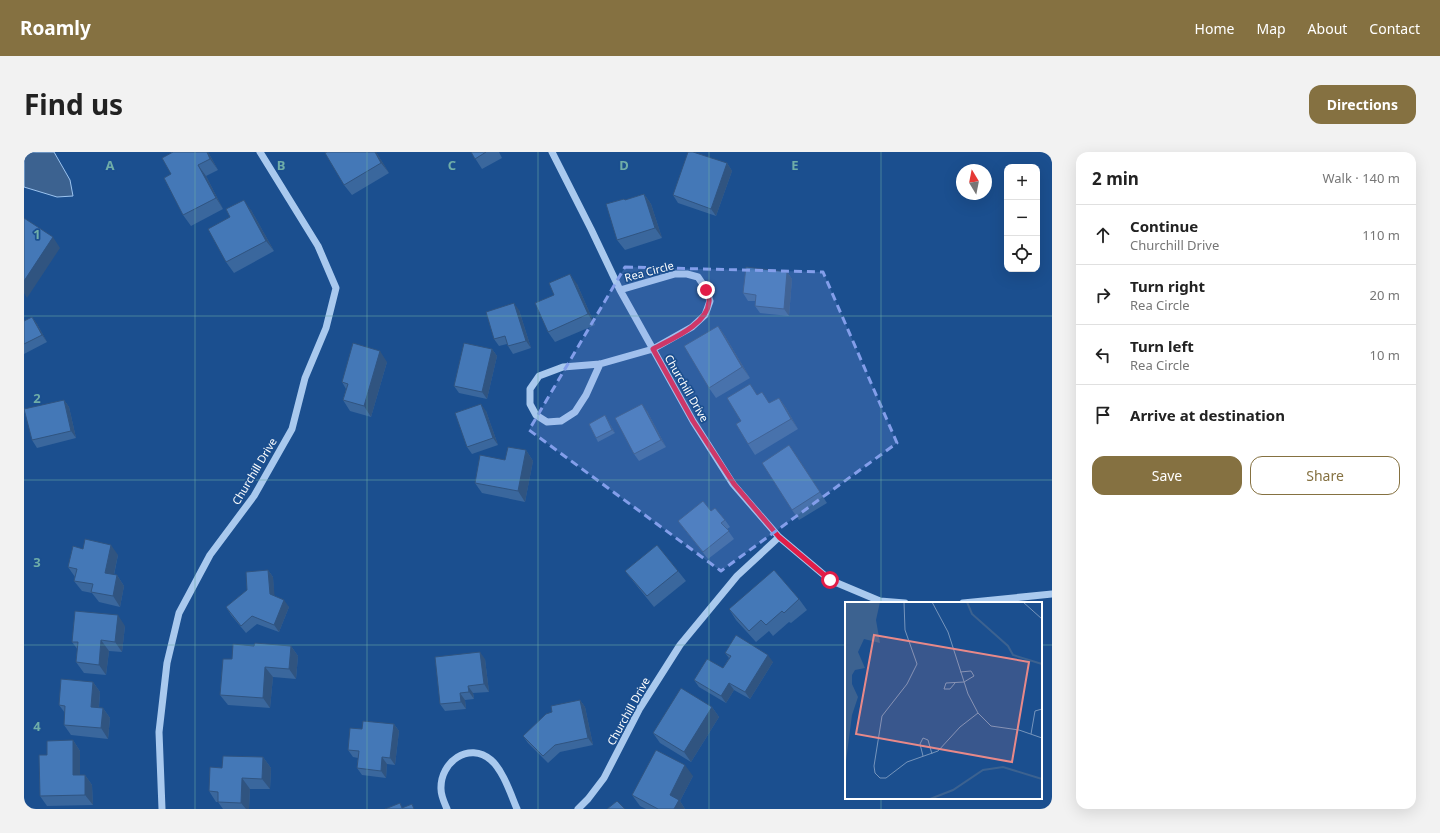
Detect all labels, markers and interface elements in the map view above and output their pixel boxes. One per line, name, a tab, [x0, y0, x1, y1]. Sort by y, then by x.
text: Roamly	[20, 15, 91, 41]
text: Home	[1195, 19, 1234, 38]
text: Map	[1256, 19, 1286, 38]
text: About	[1308, 19, 1347, 38]
text: Contact	[1369, 19, 1420, 38]
text: Find us	[24, 85, 123, 123]
button: Directions	[1309, 85, 1416, 124]
text: A	[106, 156, 115, 174]
text: B	[277, 156, 285, 174]
text: C	[448, 156, 456, 174]
text: D	[619, 156, 629, 174]
text: E	[791, 156, 799, 174]
north arrow	[956, 164, 992, 200]
map controls	[1004, 164, 1040, 272]
button: +	[1004, 164, 1040, 200]
text: 2 min	[1092, 167, 1139, 190]
text: Walk · 140 m	[1322, 169, 1400, 187]
button: −	[1004, 200, 1040, 236]
text: Continue	[1130, 216, 1198, 236]
icon: ahead	[1092, 224, 1114, 246]
text: 1	[33, 225, 41, 243]
text: 110 m	[1362, 226, 1400, 244]
button: locate	[1004, 236, 1040, 272]
text: Churchill Drive	[1130, 236, 1219, 254]
street label: Rea Circle	[623, 257, 675, 285]
text: Turn right	[1130, 276, 1205, 296]
route end	[697, 281, 715, 299]
icon: right	[1092, 284, 1114, 306]
text: 20 m	[1370, 286, 1400, 304]
text: Rea Circle	[1130, 296, 1190, 314]
text: Turn left	[1130, 336, 1194, 356]
icon: left	[1092, 344, 1114, 366]
text: 10 m	[1370, 346, 1400, 364]
street label: Churchill Drive	[662, 352, 712, 424]
text: Rea Circle	[1130, 356, 1190, 374]
text: 2	[33, 389, 41, 407]
icon: arrive	[1092, 404, 1114, 426]
text: Arrive at destination	[1130, 405, 1285, 425]
street label: Churchill Drive	[228, 435, 280, 507]
button: Save	[1092, 456, 1242, 495]
button: Share	[1250, 456, 1400, 495]
text: 3	[33, 553, 41, 571]
route start	[821, 571, 839, 589]
inset map	[845, 602, 1042, 799]
street label: Churchill Drive	[603, 674, 653, 748]
text: 4	[33, 717, 41, 735]

